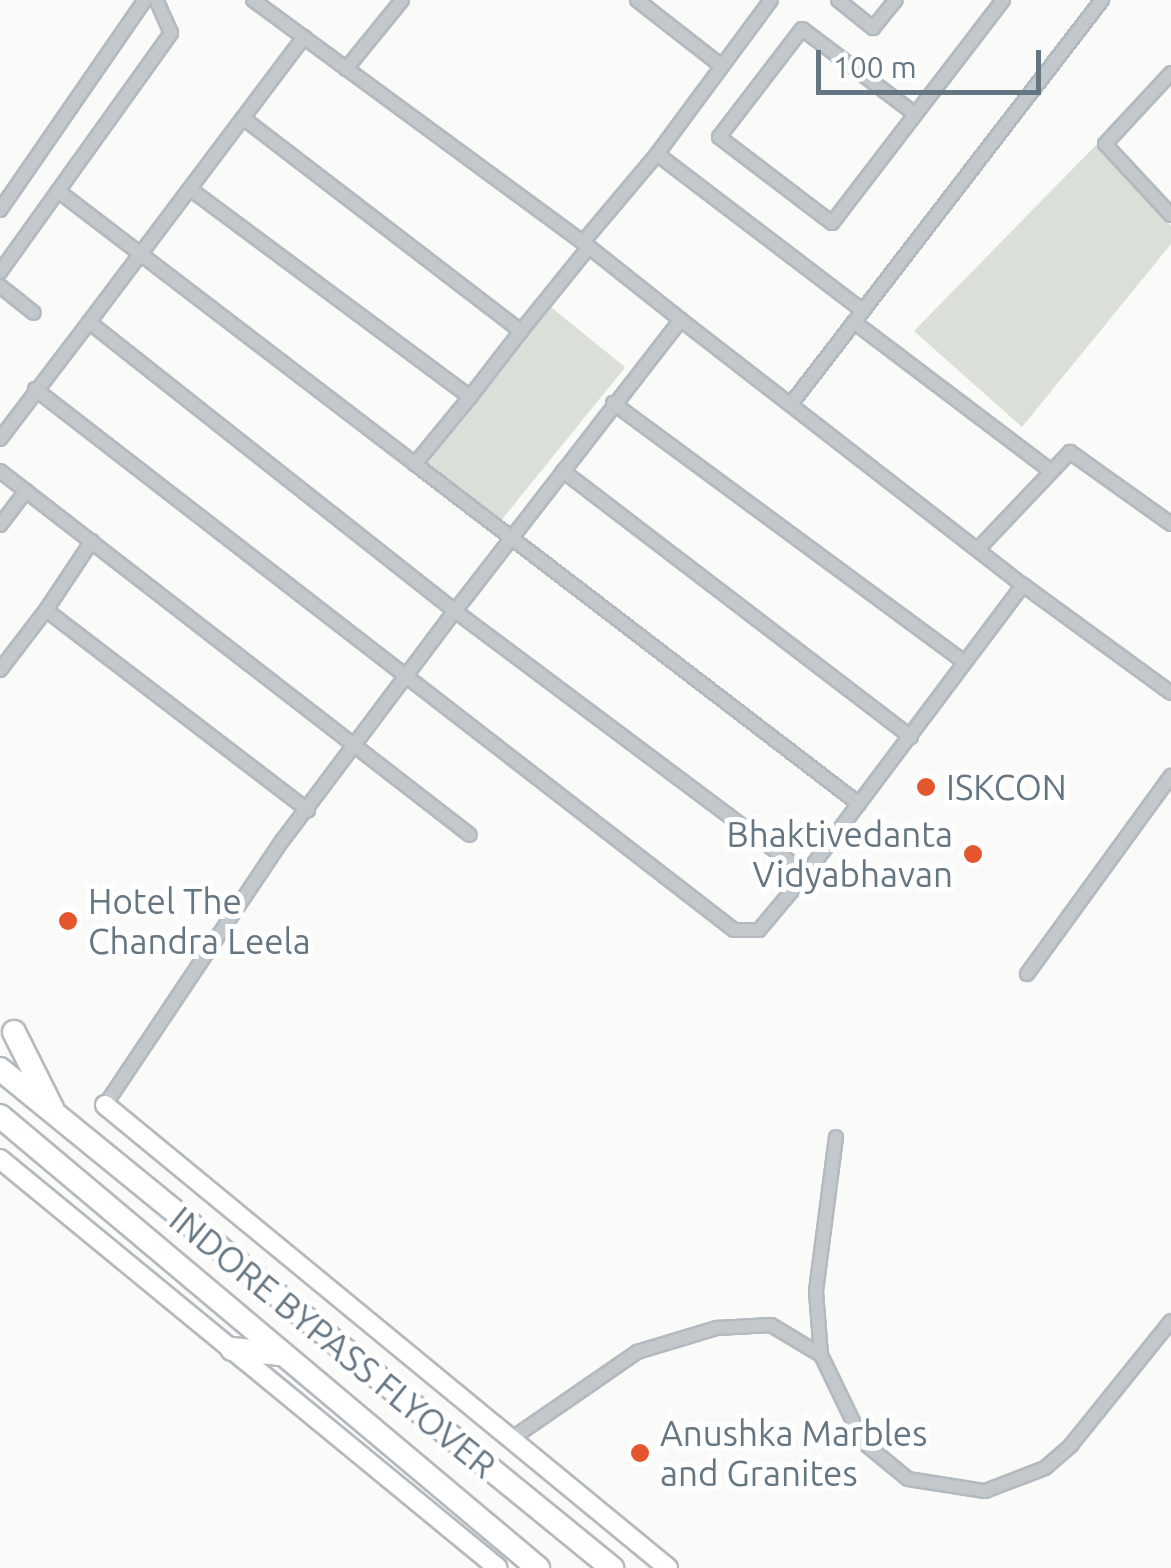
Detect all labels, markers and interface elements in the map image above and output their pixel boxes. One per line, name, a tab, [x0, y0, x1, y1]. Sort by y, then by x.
scale bar	[821, 30, 1046, 92]
text: 100 m	[833, 50, 917, 84]
place label: ISKCON	[946, 766, 1067, 808]
marker: ISKCON	[915, 776, 937, 798]
place label: Bhaktivedanta Vidyabhavan	[727, 813, 953, 895]
marker: Bhaktivedanta Vidyabhavan	[962, 843, 984, 865]
place label: Hotel The Chandra Leela	[88, 880, 311, 962]
marker: Hotel The Chandra Leela	[57, 910, 79, 932]
street label: INDORE BYPASS FLYOVER	[162, 1198, 504, 1486]
place label: Anushka Marbles and Granites	[660, 1412, 927, 1494]
marker: Anushka Marbles and Granites	[629, 1442, 651, 1464]

